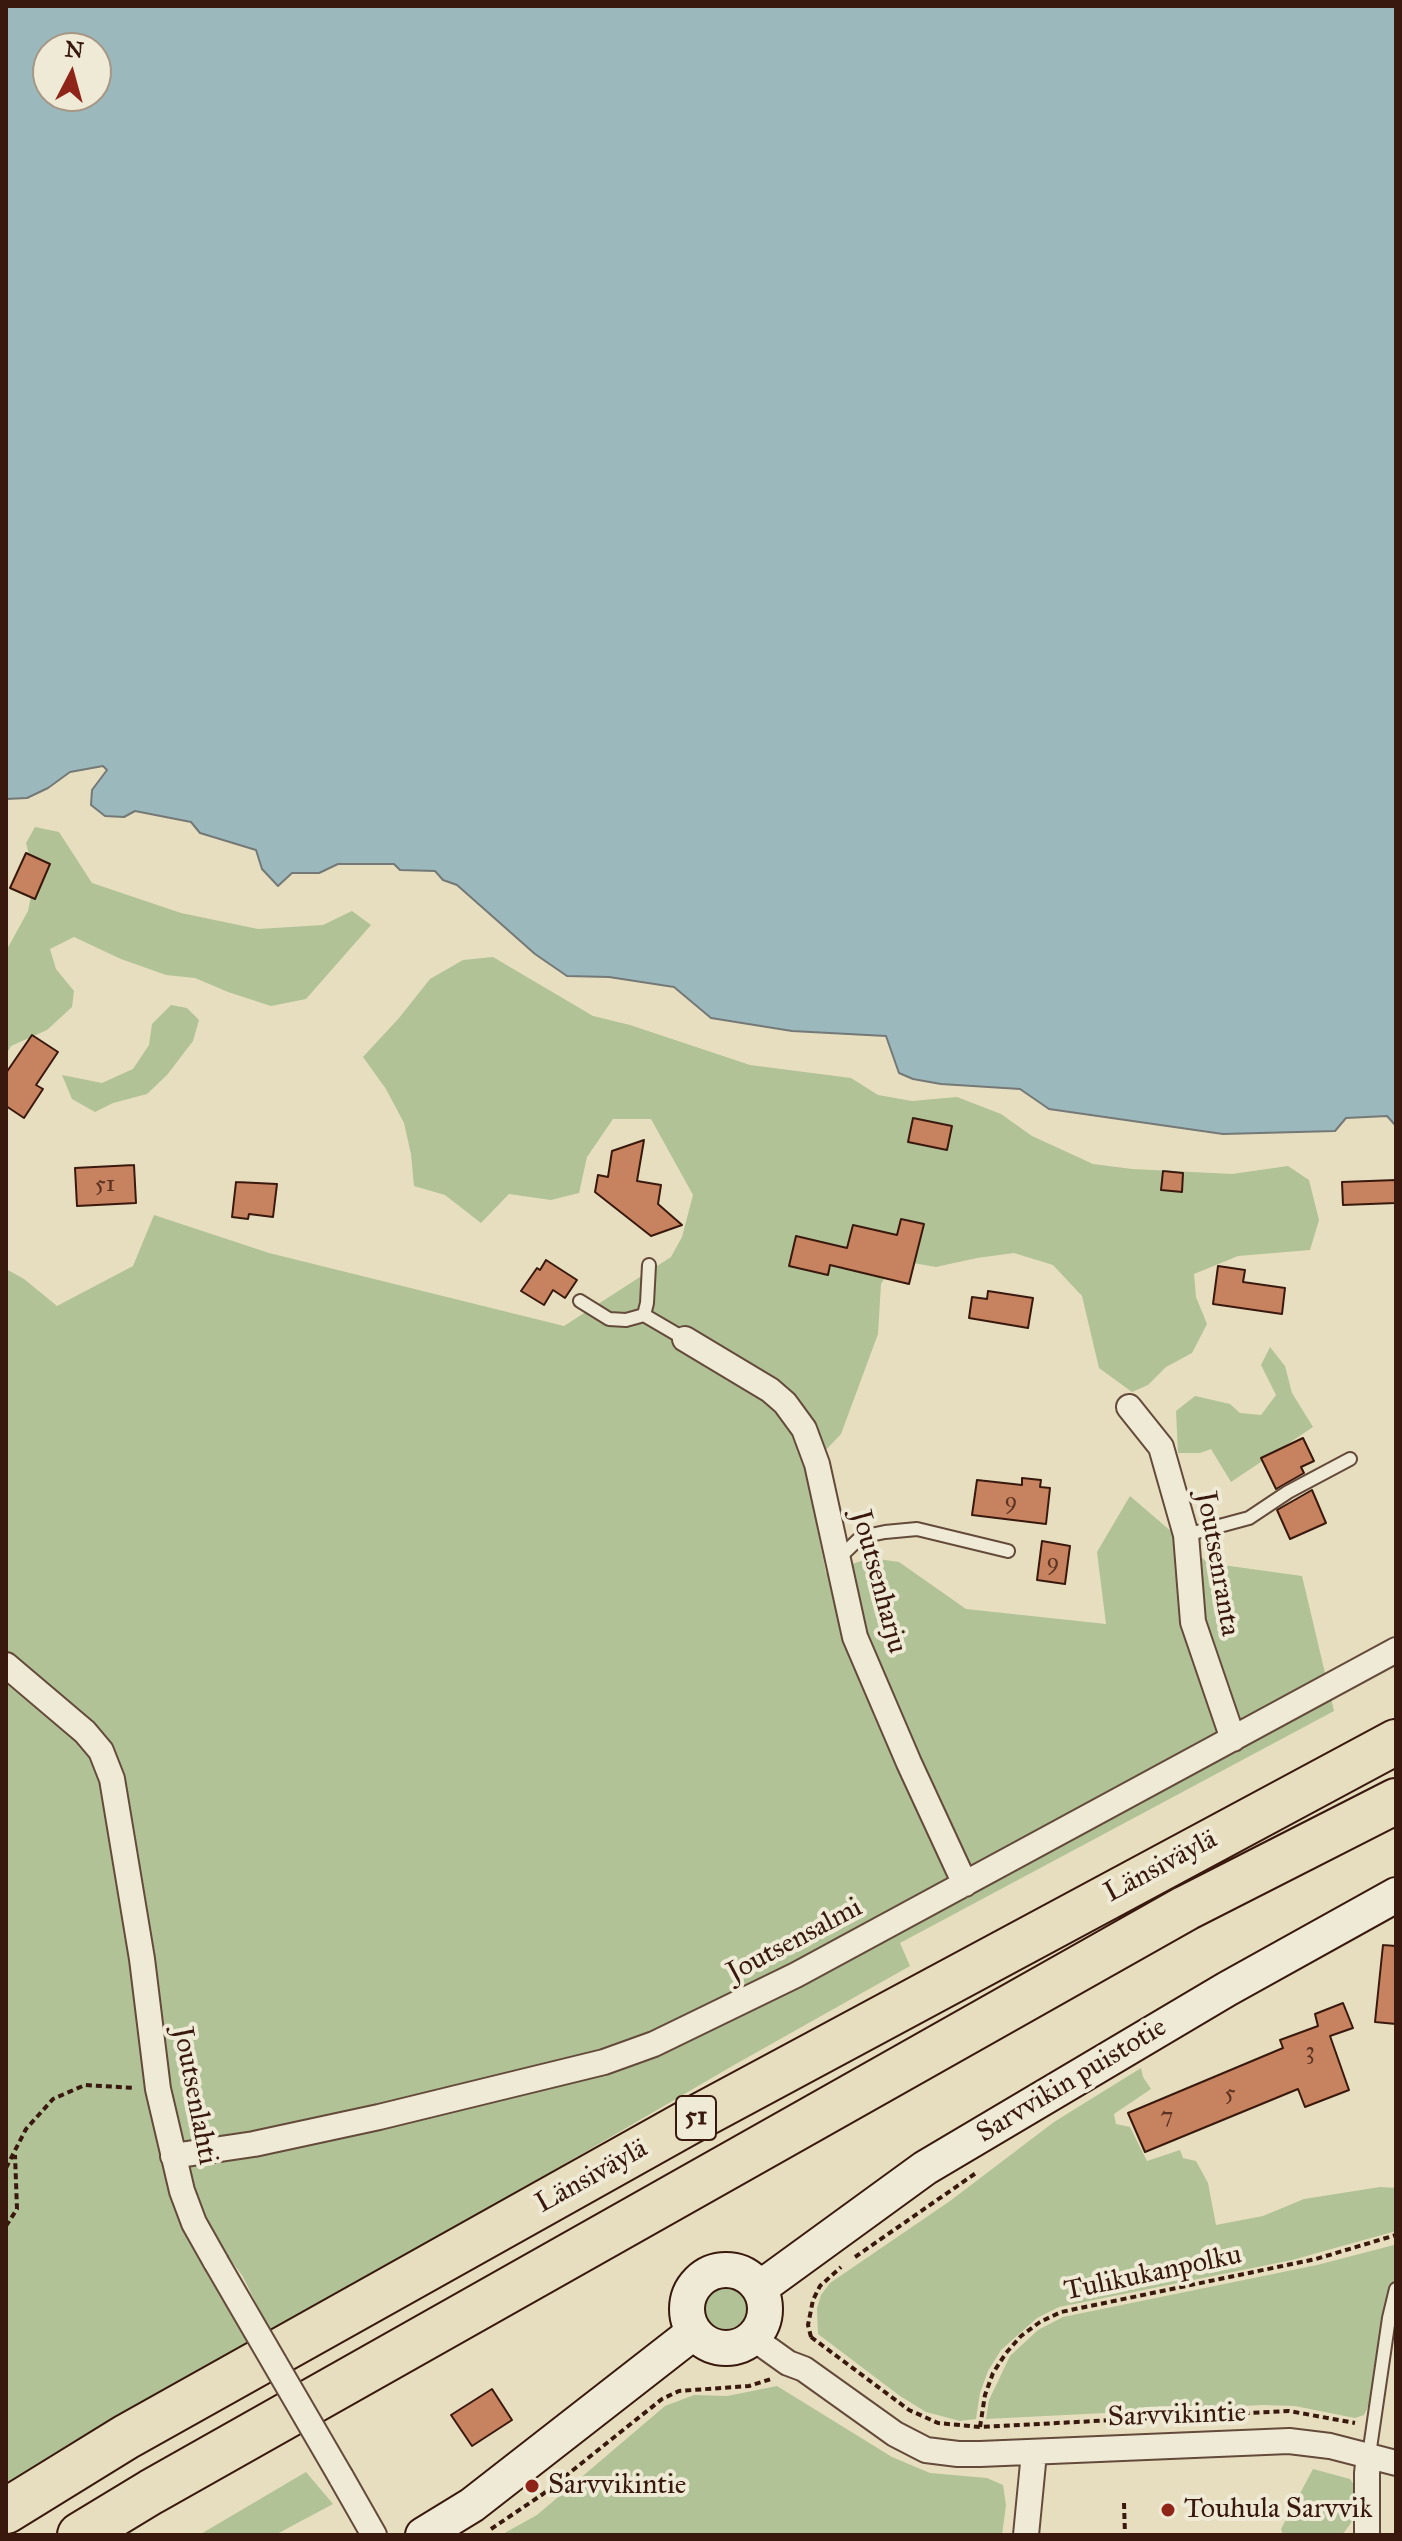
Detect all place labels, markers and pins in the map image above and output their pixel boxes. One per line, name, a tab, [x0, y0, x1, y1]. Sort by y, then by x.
place label: Sarvvikintie	[548, 2469, 686, 2503]
marker: Sarvvikintie	[523, 2477, 541, 2495]
place label: Touhula Sarvvik	[1184, 2493, 1372, 2527]
marker: Touhula Sarvvik	[1159, 2501, 1177, 2519]

